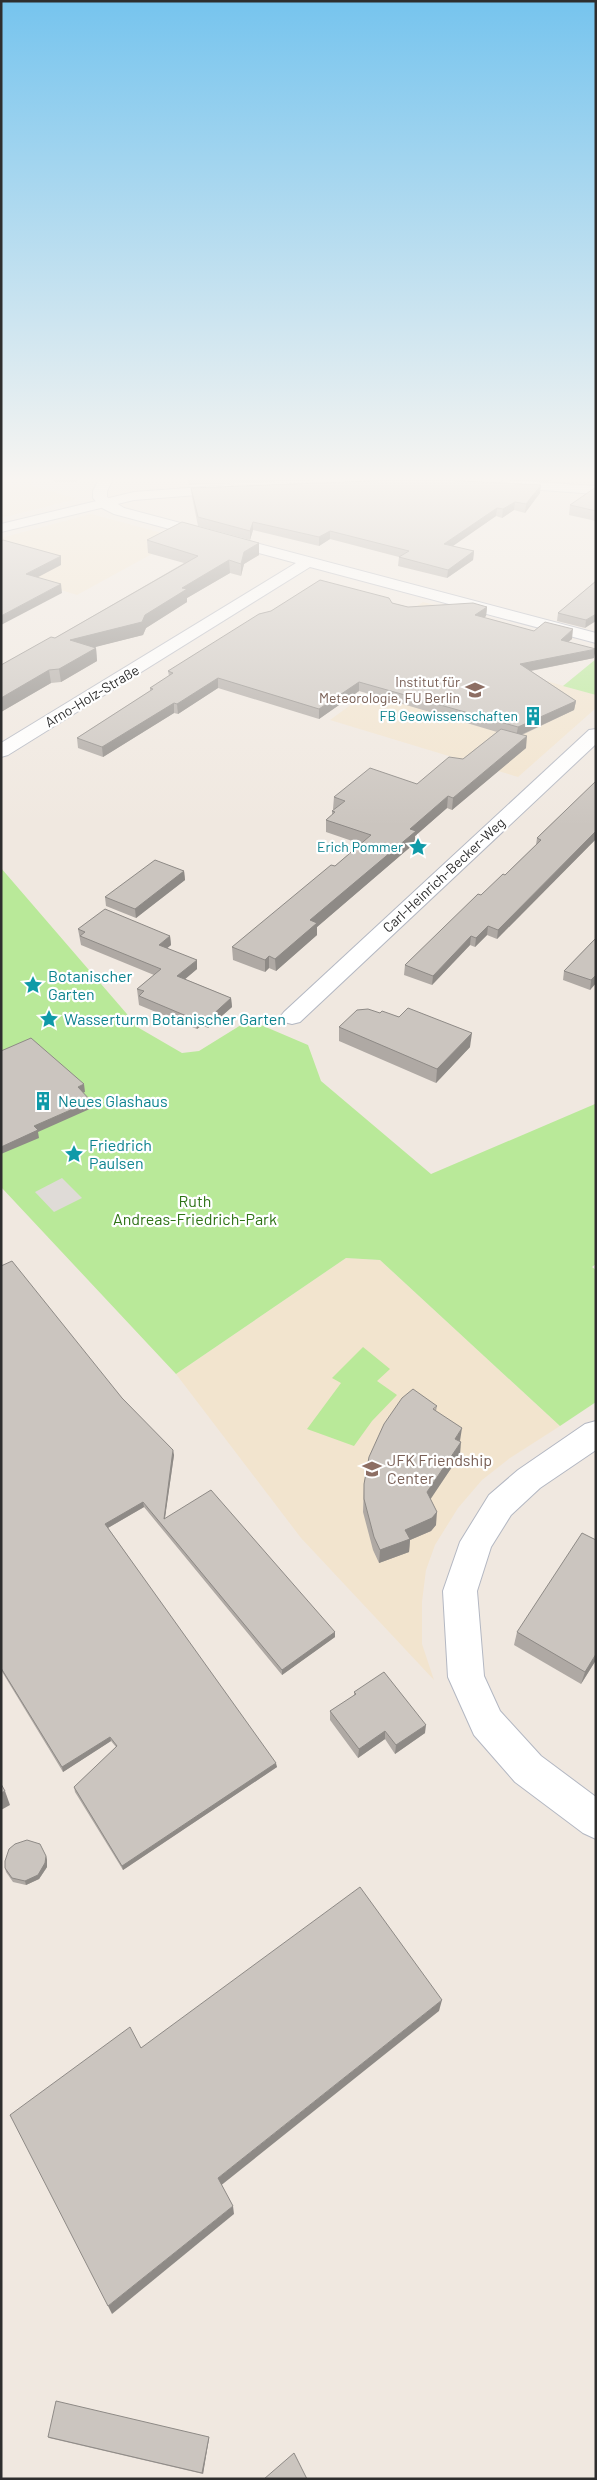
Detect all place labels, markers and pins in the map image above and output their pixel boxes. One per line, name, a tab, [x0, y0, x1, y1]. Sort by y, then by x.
place label: Institut für Meteorologie, FU Berlin	[319, 673, 460, 706]
school or university icon: Institut für Meteorologie, FU Berlin	[464, 679, 486, 701]
building icon: FB Geowissenschaften	[522, 705, 544, 727]
place label: FB Geowissenschaften	[380, 707, 518, 724]
place icon: Erich Pommer	[407, 836, 429, 858]
place label: Erich Pommer	[317, 838, 403, 855]
place label: Botanischer Garten	[48, 966, 132, 1003]
place icon: Botanischer Garten	[22, 974, 44, 996]
place icon: Wasserturm Botanischer Garten	[38, 1008, 60, 1030]
place label: Wasserturm Botanischer Garten	[64, 1009, 286, 1028]
building icon: Neues Glashaus	[32, 1090, 54, 1112]
place label: Neues Glashaus	[58, 1091, 168, 1110]
place label: Friedrich Paulsen	[89, 1135, 152, 1172]
place icon: Friedrich Paulsen	[63, 1143, 85, 1165]
place label: JFK Friendship Center	[387, 1450, 492, 1487]
school or university icon: JFK Friendship Center	[361, 1458, 383, 1480]

